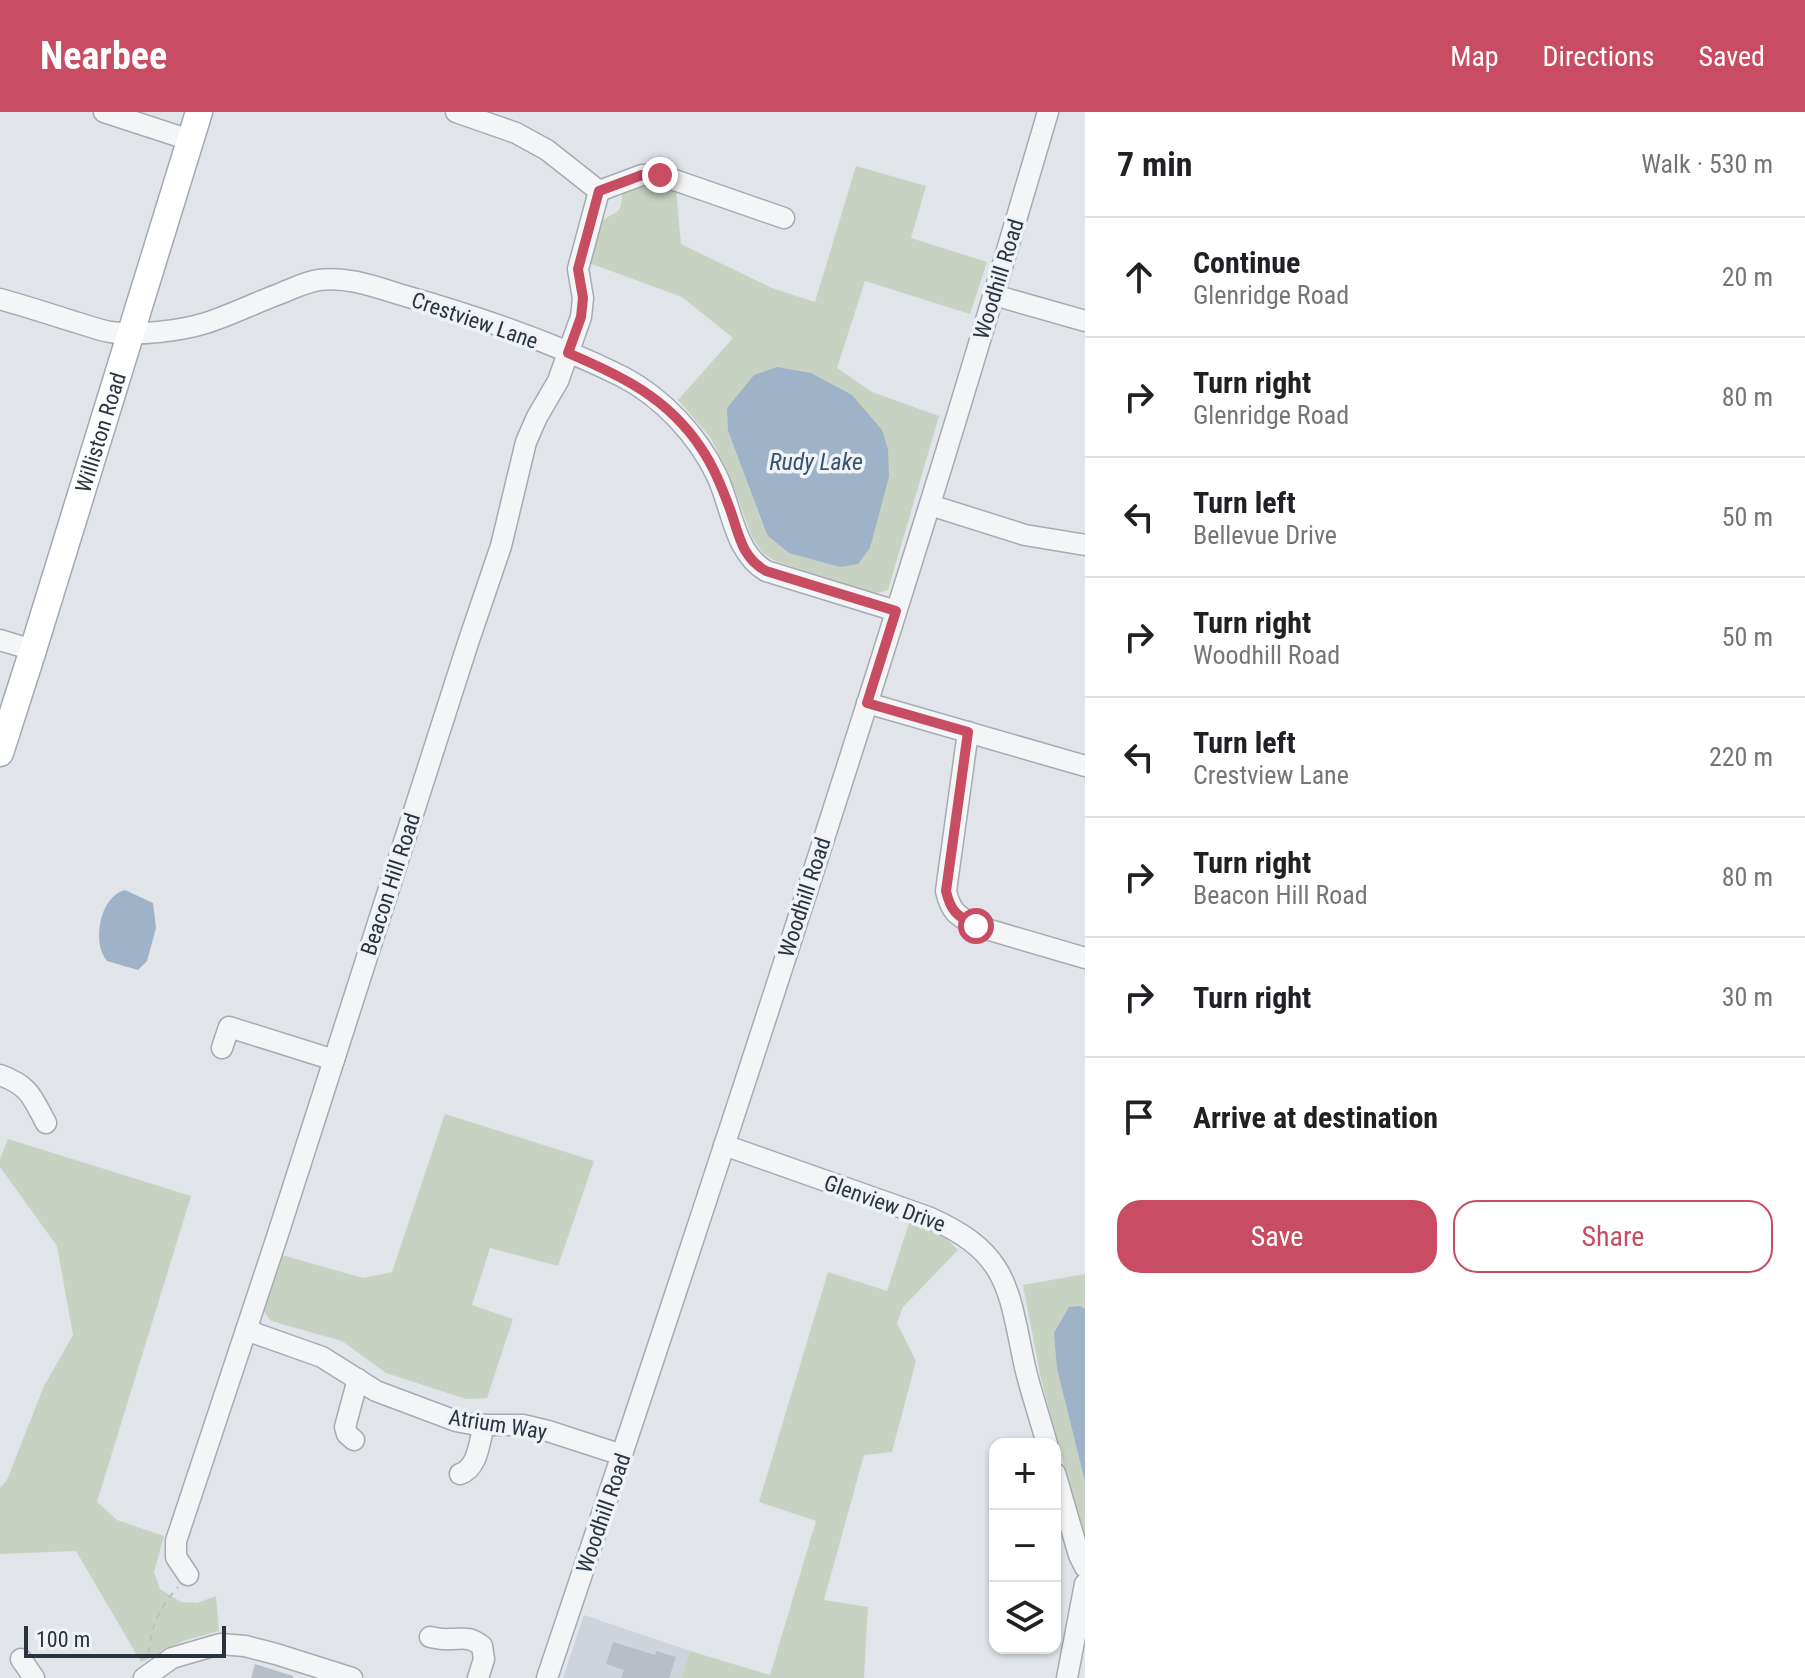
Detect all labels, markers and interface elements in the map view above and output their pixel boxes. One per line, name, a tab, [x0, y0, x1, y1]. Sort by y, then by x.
text: Nearbee	[40, 34, 167, 78]
text: Map	[1450, 40, 1499, 73]
text: Directions	[1543, 40, 1654, 73]
text: Saved	[1698, 40, 1765, 73]
text: 7 min	[1117, 144, 1193, 184]
text: Walk · 530 m	[1641, 149, 1773, 179]
route end	[642, 157, 678, 193]
street label: Woodhill Road	[968, 216, 1029, 342]
text: Continue	[1193, 245, 1300, 280]
icon: ahead	[1117, 255, 1161, 299]
text: 20 m	[1722, 262, 1773, 292]
text: Glenridge Road	[1193, 280, 1349, 310]
street label: Crestview Lane	[408, 287, 541, 354]
text: Turn right	[1193, 365, 1311, 400]
street label: Williston Road	[70, 369, 131, 496]
icon: right	[1117, 375, 1161, 419]
text: 80 m	[1722, 382, 1773, 412]
text: Glenridge Road	[1193, 400, 1349, 430]
water label: Rudy Lake	[769, 448, 863, 476]
text: Turn left	[1193, 485, 1296, 520]
icon: left	[1117, 495, 1161, 539]
text: 50 m	[1722, 502, 1773, 532]
text: Bellevue Drive	[1193, 520, 1337, 550]
text: Turn right	[1193, 605, 1311, 640]
icon: right	[1117, 615, 1161, 659]
text: 50 m	[1722, 622, 1773, 652]
text: Woodhill Road	[1193, 640, 1340, 670]
text: Turn left	[1193, 725, 1296, 760]
icon: left	[1117, 735, 1161, 779]
text: 220 m	[1709, 742, 1773, 772]
text: Crestview Lane	[1193, 760, 1349, 790]
street label: Beacon Hill Road	[356, 810, 425, 958]
street label: Woodhill Road	[773, 834, 836, 960]
text: Turn right	[1193, 845, 1311, 880]
icon: right	[1117, 855, 1161, 899]
text: 80 m	[1722, 862, 1773, 892]
text: Beacon Hill Road	[1193, 880, 1368, 910]
route start	[958, 908, 994, 944]
icon: right	[1117, 975, 1161, 1019]
text: Turn right	[1193, 980, 1311, 1015]
text: 30 m	[1722, 982, 1773, 1012]
icon: arrive	[1117, 1095, 1161, 1139]
text: Arrive at destination	[1193, 1100, 1438, 1135]
street label: Glenview Drive	[821, 1170, 949, 1237]
button: Save	[1117, 1200, 1437, 1273]
button: Share	[1453, 1200, 1773, 1273]
street label: Atrium Way	[447, 1404, 549, 1445]
map controls	[989, 1438, 1061, 1654]
button: +	[989, 1438, 1061, 1510]
street label: Woodhill Road	[571, 1450, 636, 1576]
button: −	[989, 1510, 1061, 1582]
button: layers	[989, 1582, 1061, 1654]
scale bar	[24, 1622, 226, 1658]
text: 100 m	[36, 1627, 90, 1652]

